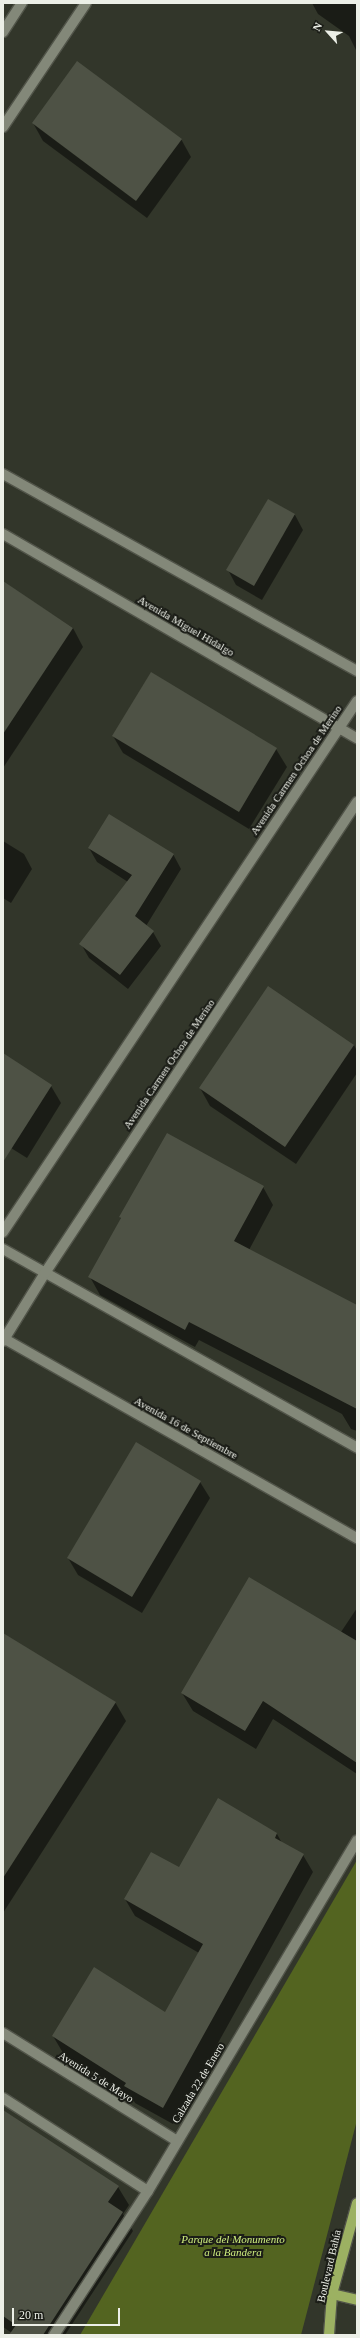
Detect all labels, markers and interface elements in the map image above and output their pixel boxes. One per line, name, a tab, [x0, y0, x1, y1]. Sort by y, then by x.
north arrow	[308, 12, 348, 52]
text: N	[310, 20, 324, 33]
street label: Avenida Miguel Hidalgo	[135, 593, 237, 659]
street label: Avenida Carmen Ochoa de Merino	[248, 703, 344, 837]
street label: Avenida Carmen Ochoa de Merino	[121, 997, 217, 1131]
street label: Avenida 16 de Septiembre	[132, 1394, 240, 1462]
street label: Calzada 22 de Enero	[169, 2040, 227, 2126]
street label: Avenida 5 de Mayo	[56, 2049, 136, 2105]
street label: Boulevard Bahía	[314, 2228, 344, 2304]
park label: Parque del Monumento a la Bandera	[181, 2233, 285, 2259]
scale bar	[14, 2300, 122, 2326]
text: 20 m	[19, 2308, 43, 2322]

